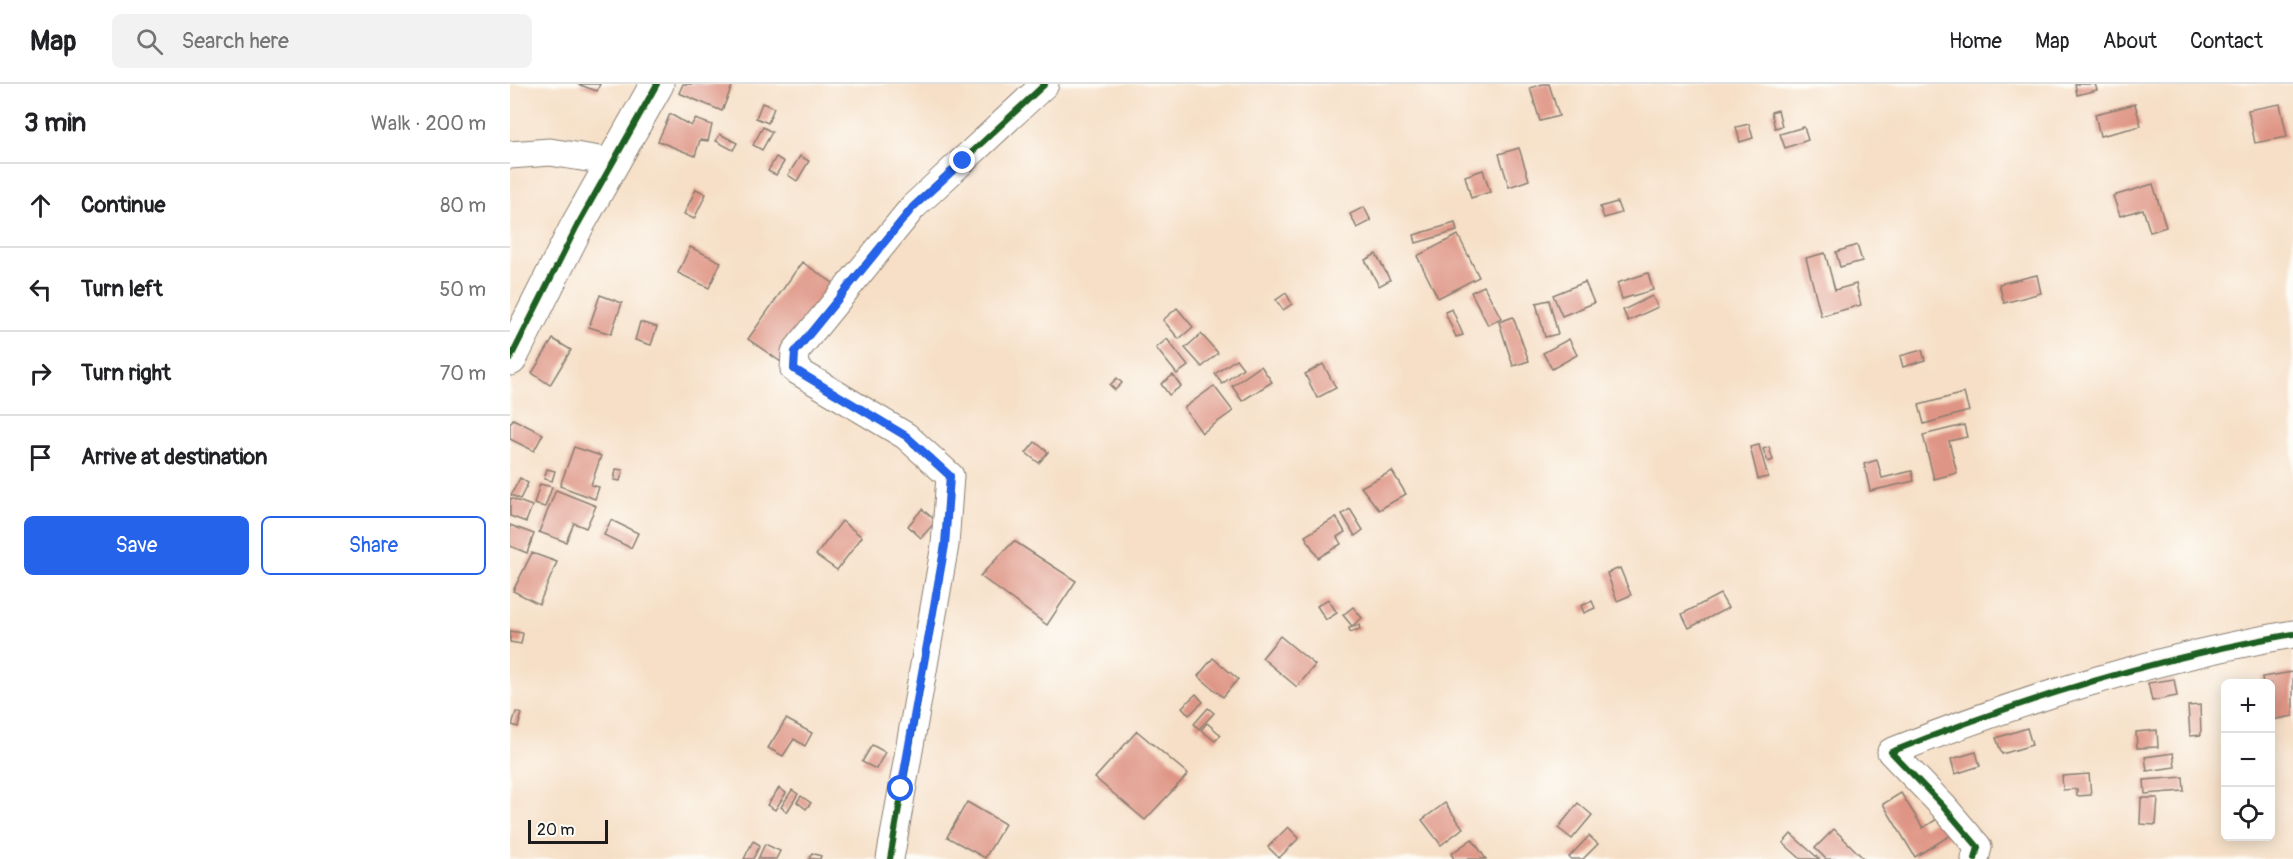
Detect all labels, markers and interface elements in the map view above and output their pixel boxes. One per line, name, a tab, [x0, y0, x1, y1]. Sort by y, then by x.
search box	[112, 14, 532, 68]
text: Map	[30, 24, 76, 59]
icon: search	[133, 25, 166, 58]
text: Search here	[181, 27, 289, 55]
text: Home	[1949, 28, 2002, 55]
text: Map	[2035, 28, 2070, 55]
text: About	[2103, 28, 2157, 55]
text: Contact	[2190, 28, 2263, 55]
text: 3 min	[24, 107, 86, 139]
text: Walk · 200 m	[371, 111, 486, 136]
route end	[949, 147, 975, 173]
icon: ahead	[24, 189, 57, 222]
text: Continue	[81, 191, 165, 219]
text: 80 m	[440, 193, 486, 218]
icon: left	[24, 273, 57, 306]
text: Turn left	[81, 275, 163, 303]
text: 50 m	[439, 277, 486, 302]
icon: right	[24, 357, 57, 390]
text: Turn right	[81, 359, 171, 387]
text: 70 m	[440, 361, 486, 386]
icon: arrive	[24, 441, 57, 474]
text: Arrive at destination	[81, 443, 267, 471]
button: Save	[24, 516, 249, 575]
button: Share	[261, 516, 486, 575]
map controls	[2221, 679, 2275, 841]
button: +	[2221, 679, 2275, 733]
button: −	[2221, 733, 2275, 787]
route start	[887, 775, 913, 801]
button: locate	[2221, 787, 2275, 841]
scale bar	[528, 817, 608, 844]
text: 20 m	[537, 820, 575, 840]

